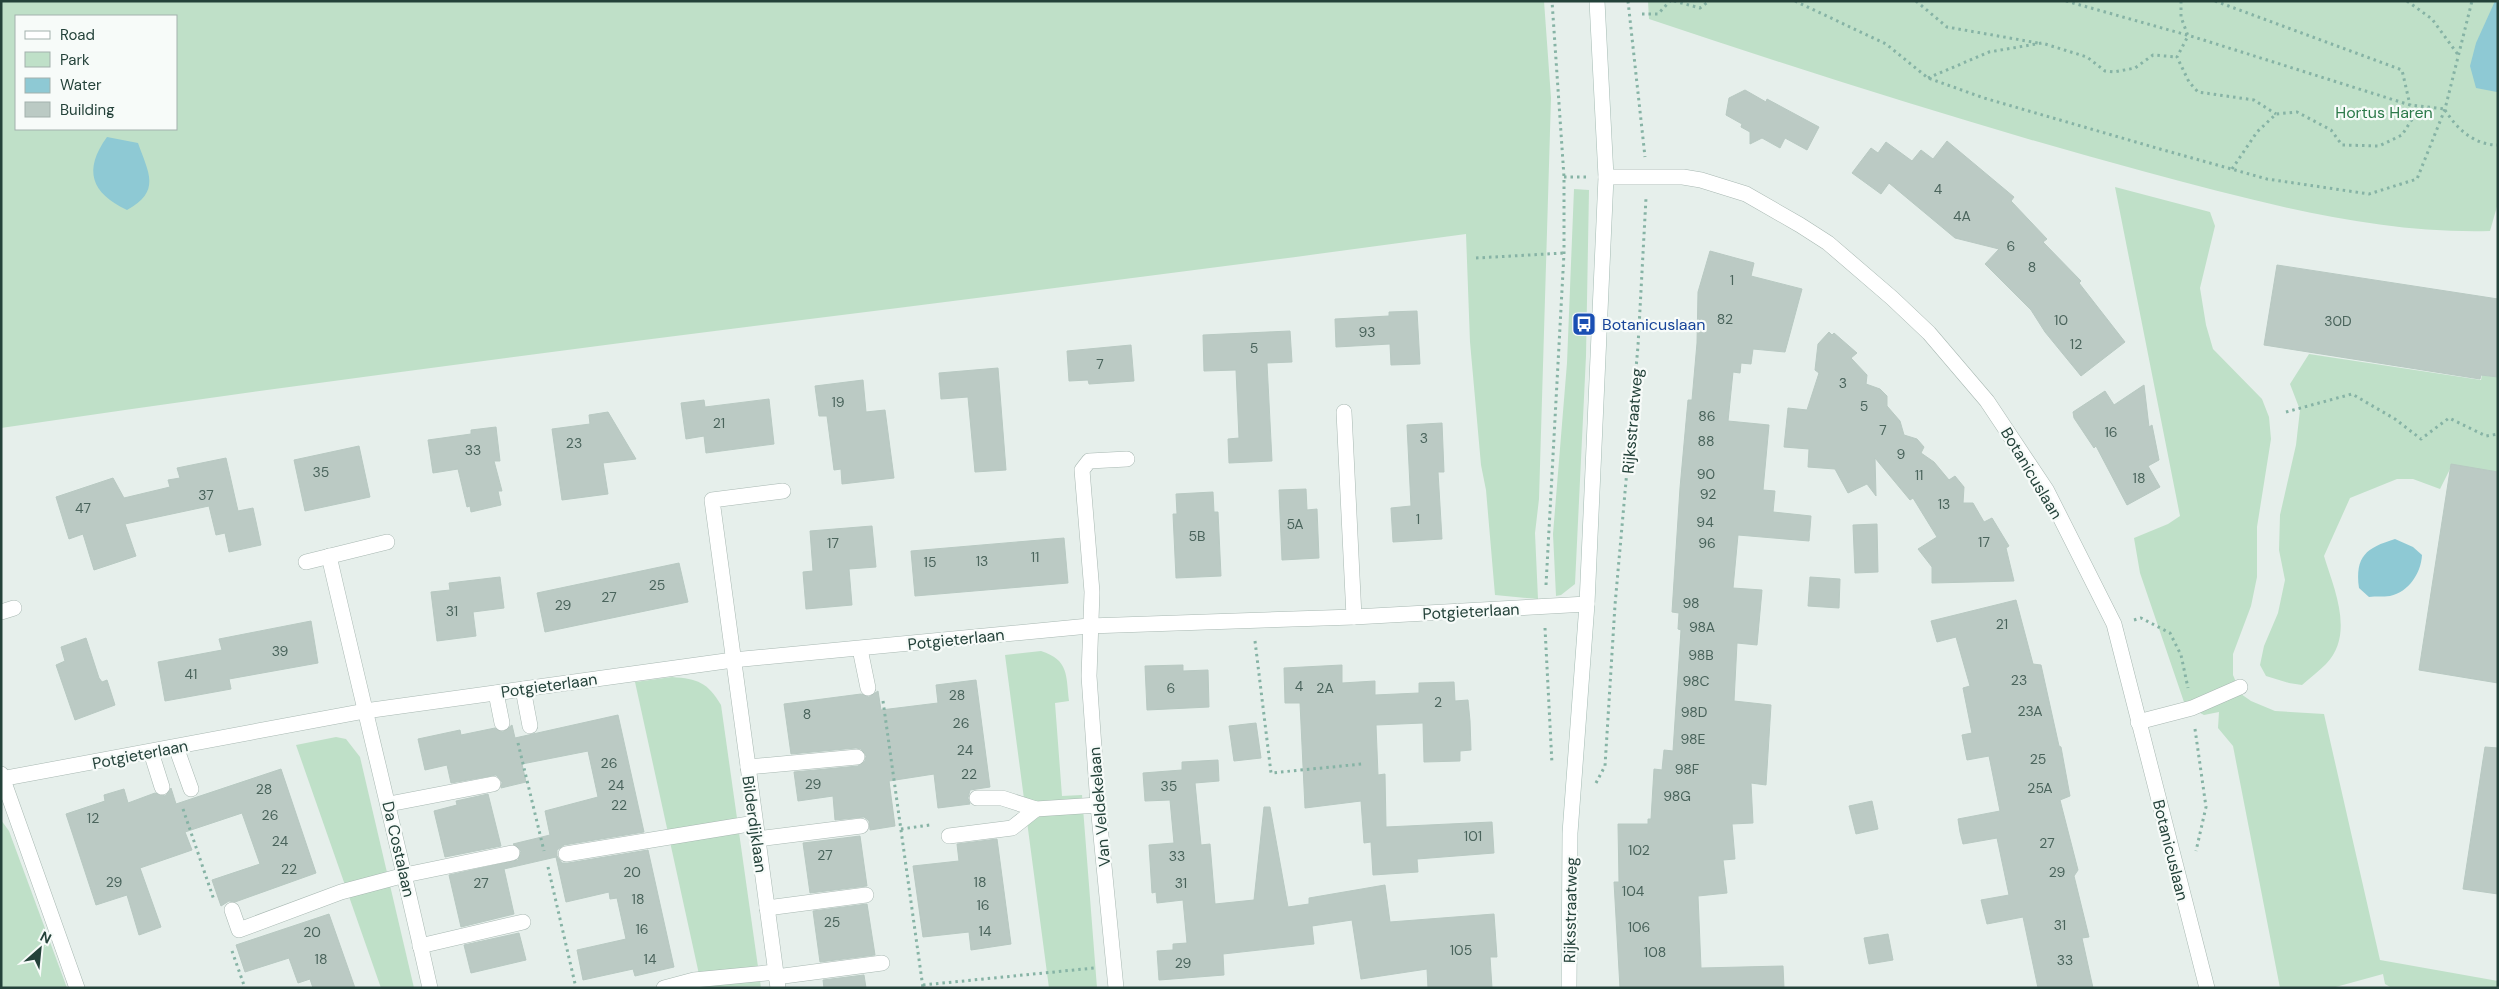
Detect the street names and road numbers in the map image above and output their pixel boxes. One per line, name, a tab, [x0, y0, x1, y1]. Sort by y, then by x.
street label: Rijksstraatweg	[1617, 367, 1648, 475]
street label: Botanicuslaan	[1996, 424, 2067, 523]
street label: Potgieterlaan	[1422, 598, 1520, 625]
street label: Potgieterlaan	[907, 624, 1005, 655]
street label: Potgieterlaan	[500, 668, 599, 703]
street label: Potgieterlaan	[90, 735, 190, 774]
street label: Van Veldekelaan	[1084, 746, 1115, 868]
street label: Bilderdijklaan	[737, 774, 772, 874]
street label: Botanicuslaan	[2148, 797, 2193, 903]
street label: Da Costalaan	[377, 799, 420, 899]
street label: Rijksstraatweg	[1559, 857, 1582, 963]

